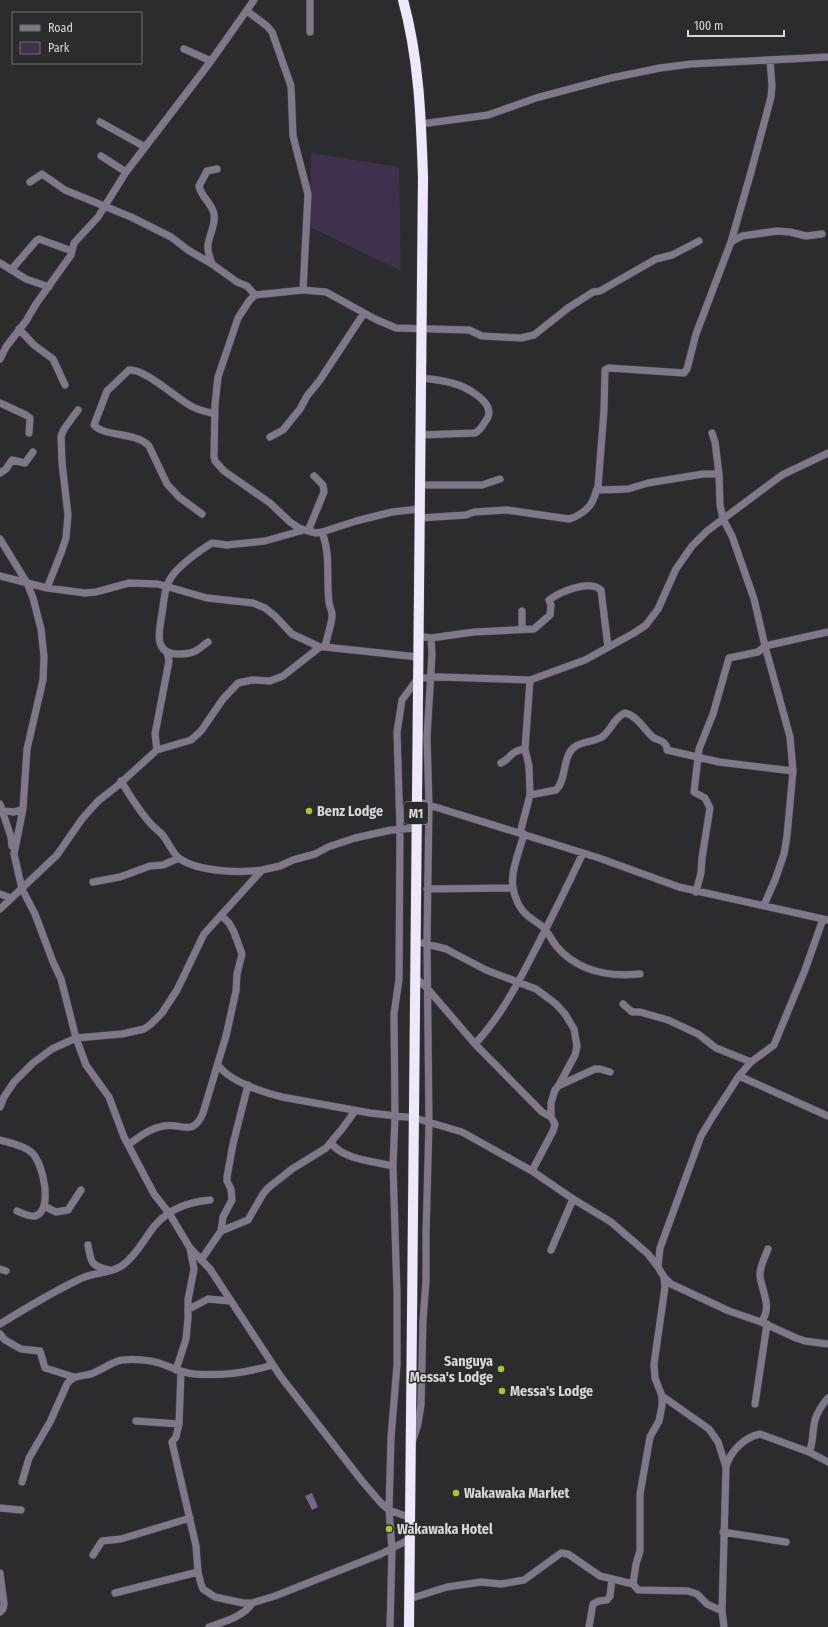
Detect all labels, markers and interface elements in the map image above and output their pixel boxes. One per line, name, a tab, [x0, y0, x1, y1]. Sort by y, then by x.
legend	[12, 12, 142, 64]
scale bar	[688, 12, 784, 38]
text: 100 m	[694, 19, 723, 33]
text: Road	[48, 21, 73, 35]
text: Park	[48, 41, 70, 55]
road number: M1	[404, 802, 428, 824]
place label: Benz Lodge	[317, 803, 383, 820]
marker: Benz Lodge	[304, 806, 314, 816]
place label: Sanguya Messa's Lodge	[410, 1353, 493, 1386]
marker: Sanguya Messa's Lodge	[496, 1364, 506, 1374]
place label: Messa's Lodge	[510, 1383, 593, 1400]
marker: Messa's Lodge	[497, 1386, 507, 1396]
place label: Wakawaka Market	[464, 1485, 570, 1502]
marker: Wakawaka Market	[451, 1488, 461, 1498]
place label: Wakawaka Hotel	[397, 1521, 493, 1538]
marker: Wakawaka Hotel	[384, 1524, 394, 1534]

